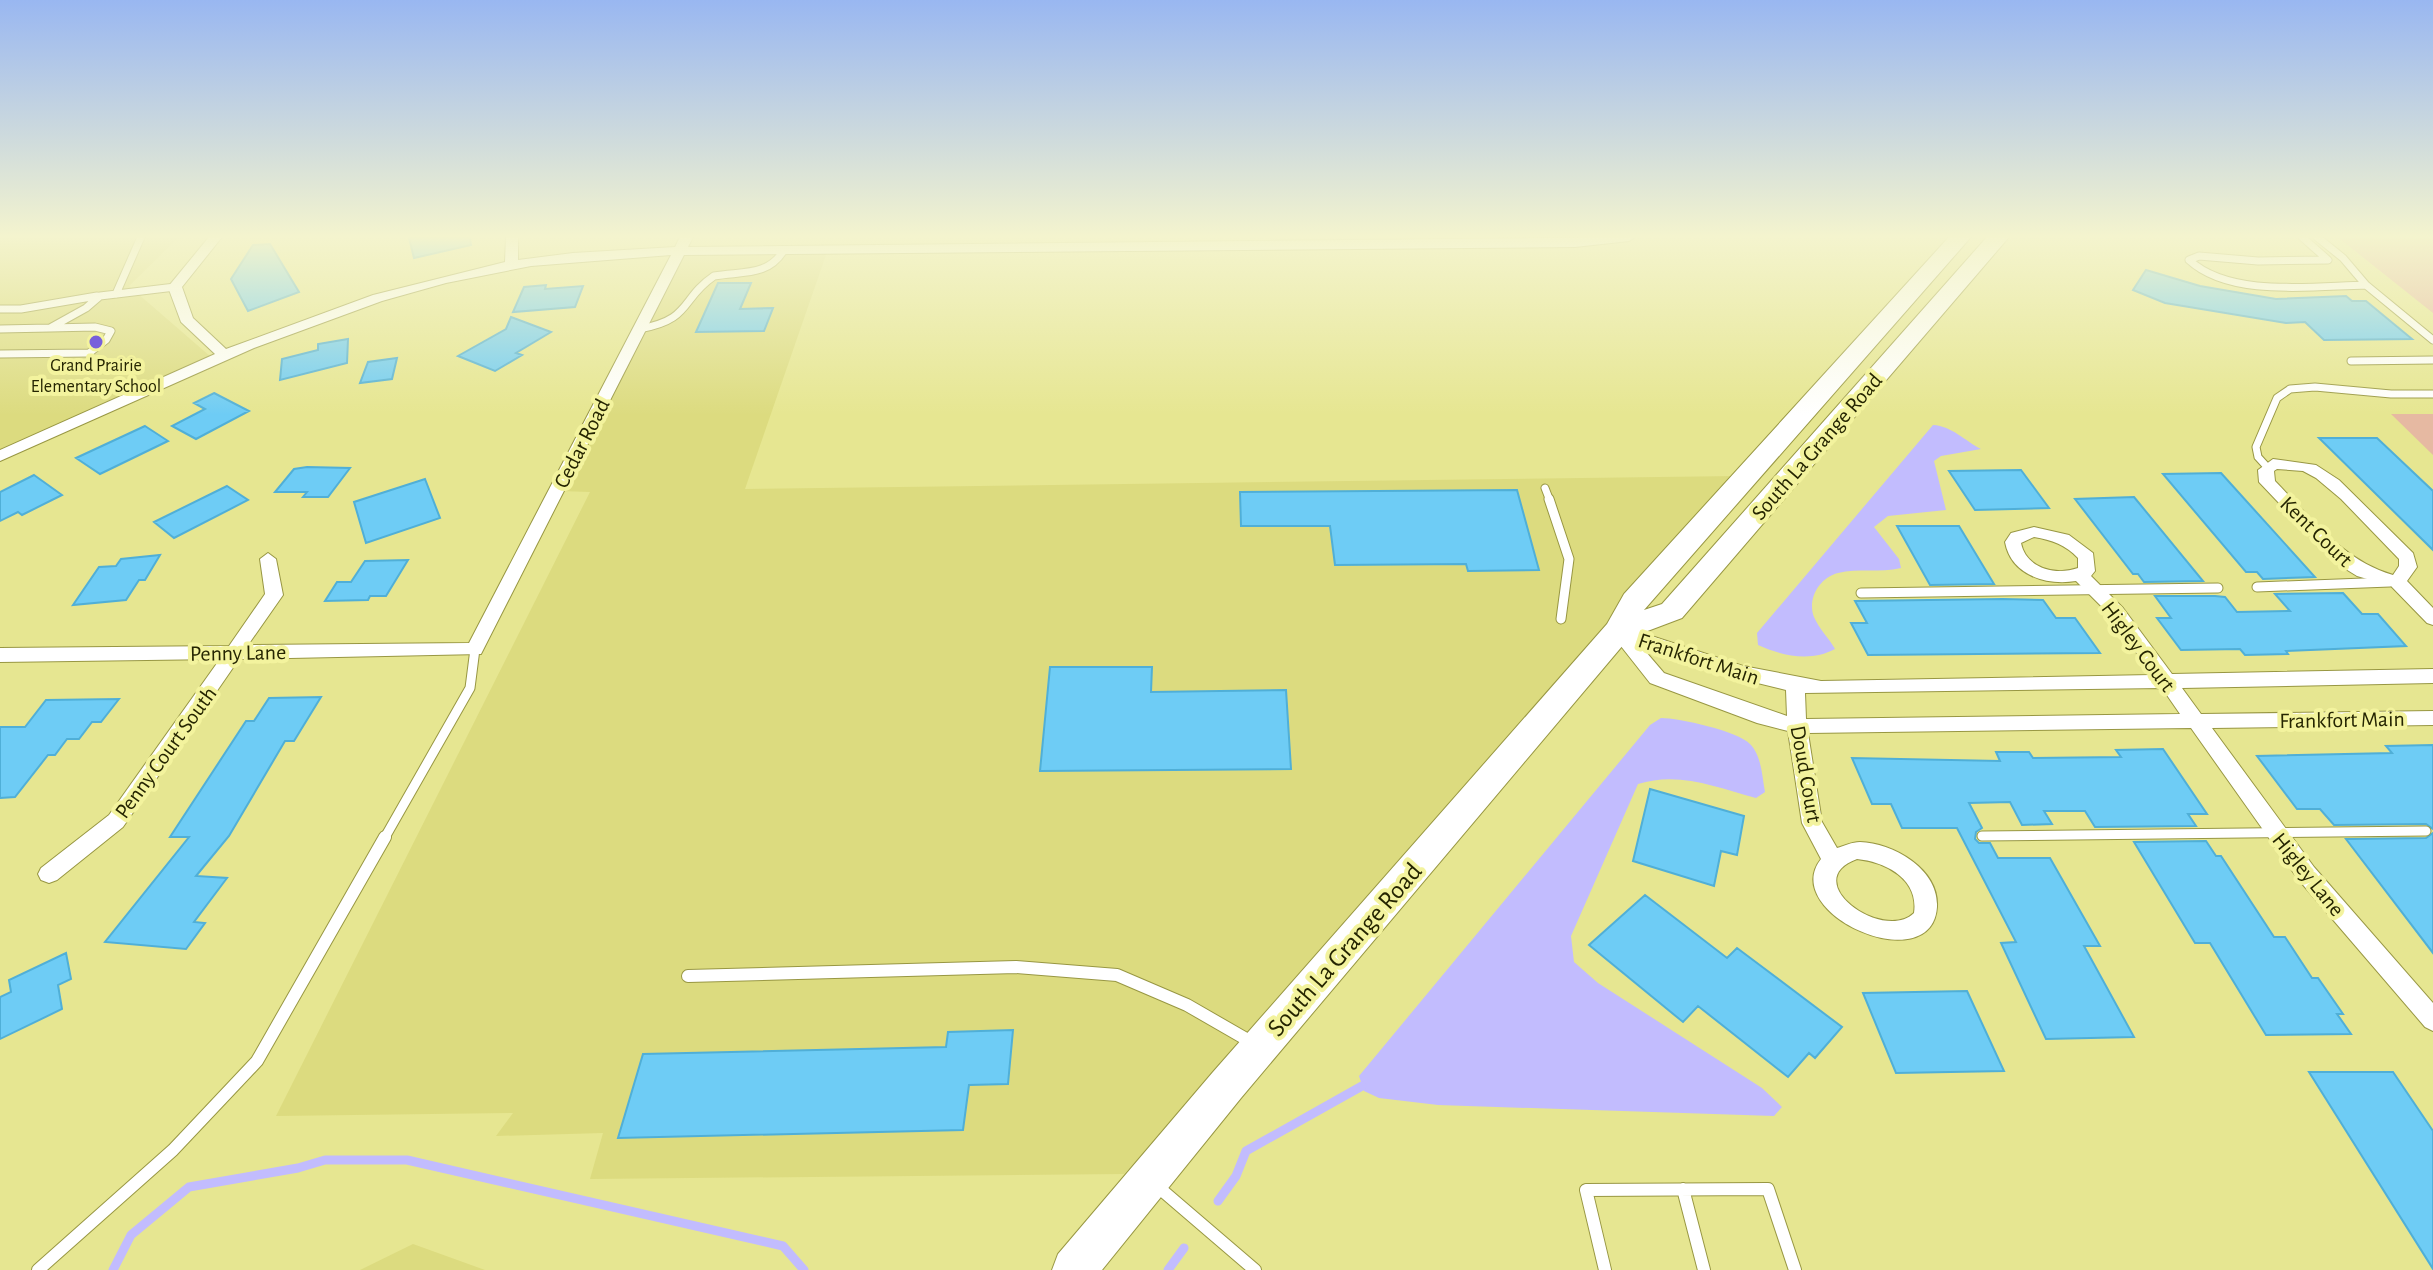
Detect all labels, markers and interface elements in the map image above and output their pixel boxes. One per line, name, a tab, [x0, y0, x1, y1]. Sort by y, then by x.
marker: Grand Prairie Elementary School	[87, 333, 105, 351]
place label: Grand Prairie Elementary School	[31, 357, 161, 396]
street label: South La Grange Road	[1747, 369, 1886, 524]
street label: Cedar Road	[550, 395, 614, 492]
street label: Kent Court	[2276, 492, 2357, 571]
street label: Higley Court	[2097, 597, 2179, 696]
street label: Frankfort Main	[1636, 629, 1762, 689]
street label: Penny Lane	[190, 641, 286, 665]
street label: Penny Court South	[111, 683, 221, 822]
street label: Frankfort Main	[2279, 708, 2405, 732]
street label: Doud Court	[1787, 724, 1825, 824]
street label: Higley Lane	[2268, 829, 2348, 921]
street label: South La Grange Road	[1263, 858, 1427, 1041]

